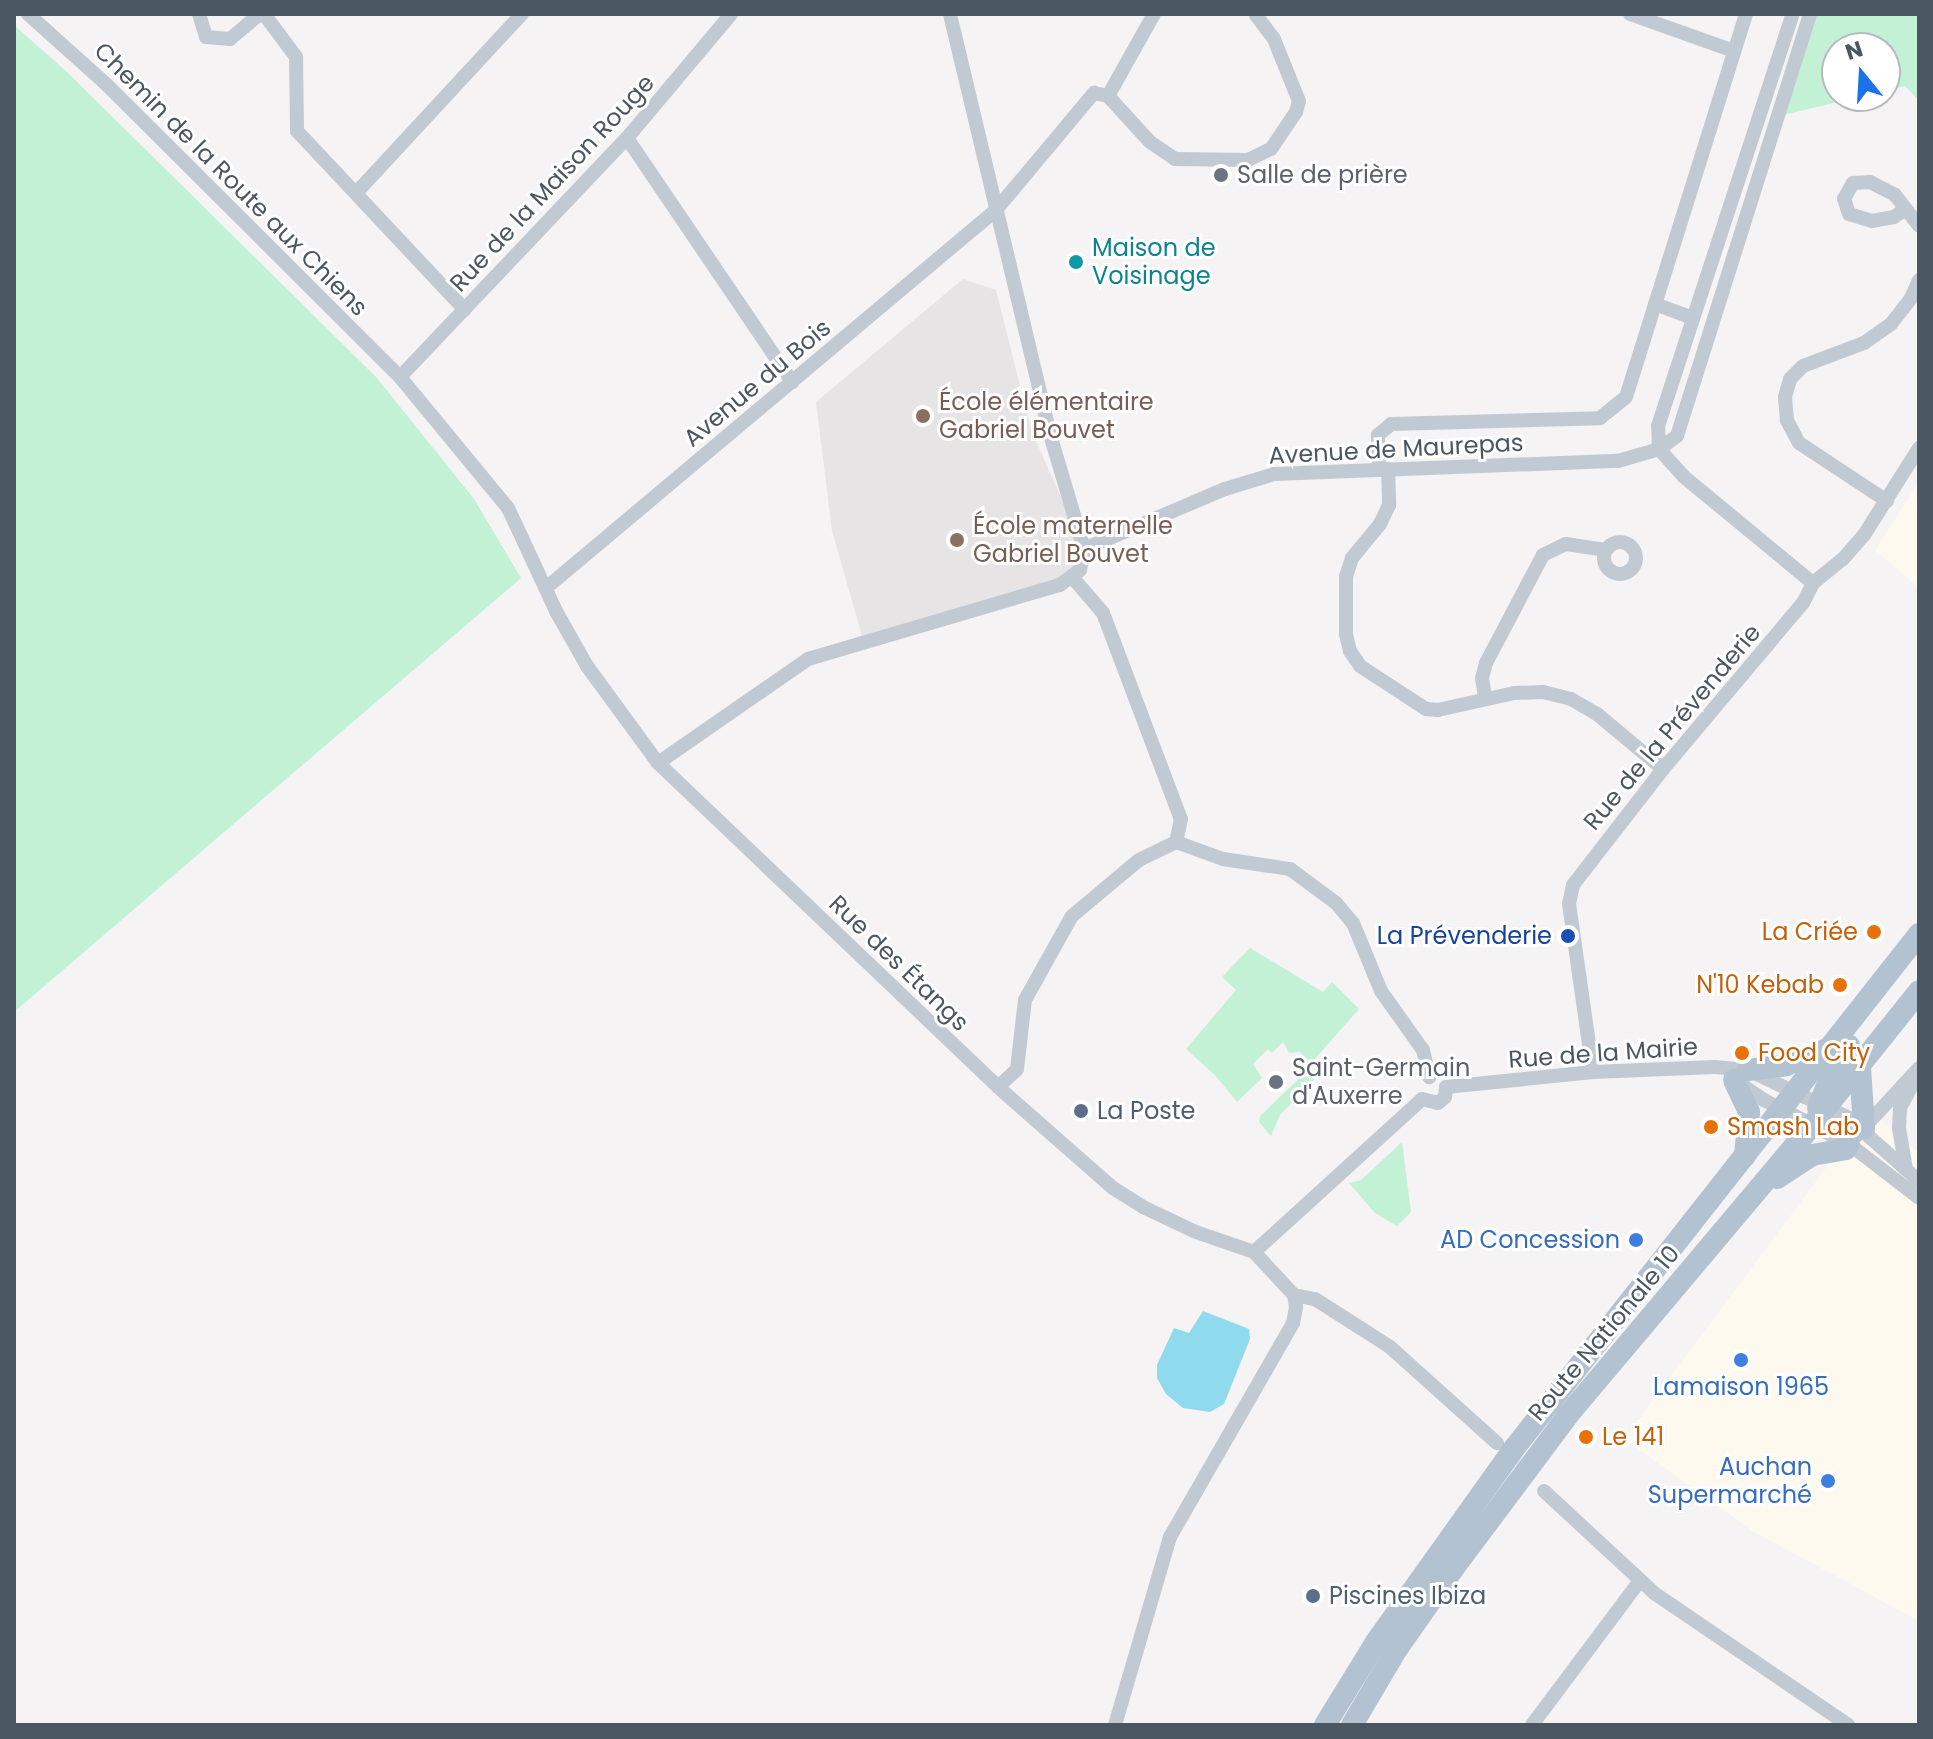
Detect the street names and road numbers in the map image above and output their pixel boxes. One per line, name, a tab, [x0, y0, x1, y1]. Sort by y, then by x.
street label: Chemin de la Route aux Chiens	[88, 36, 374, 322]
street label: Rue de la Maison Rouge	[444, 69, 660, 297]
street label: Avenue du Bois	[678, 313, 836, 453]
street label: Avenue de Maurepas	[1268, 428, 1524, 470]
street label: Rue de la Prévenderie	[1578, 618, 1766, 836]
street label: Rue des Étangs	[823, 889, 975, 1037]
street label: Rue de la Mairie	[1507, 1032, 1699, 1074]
street label: Route Nationale 10	[1522, 1239, 1686, 1427]

